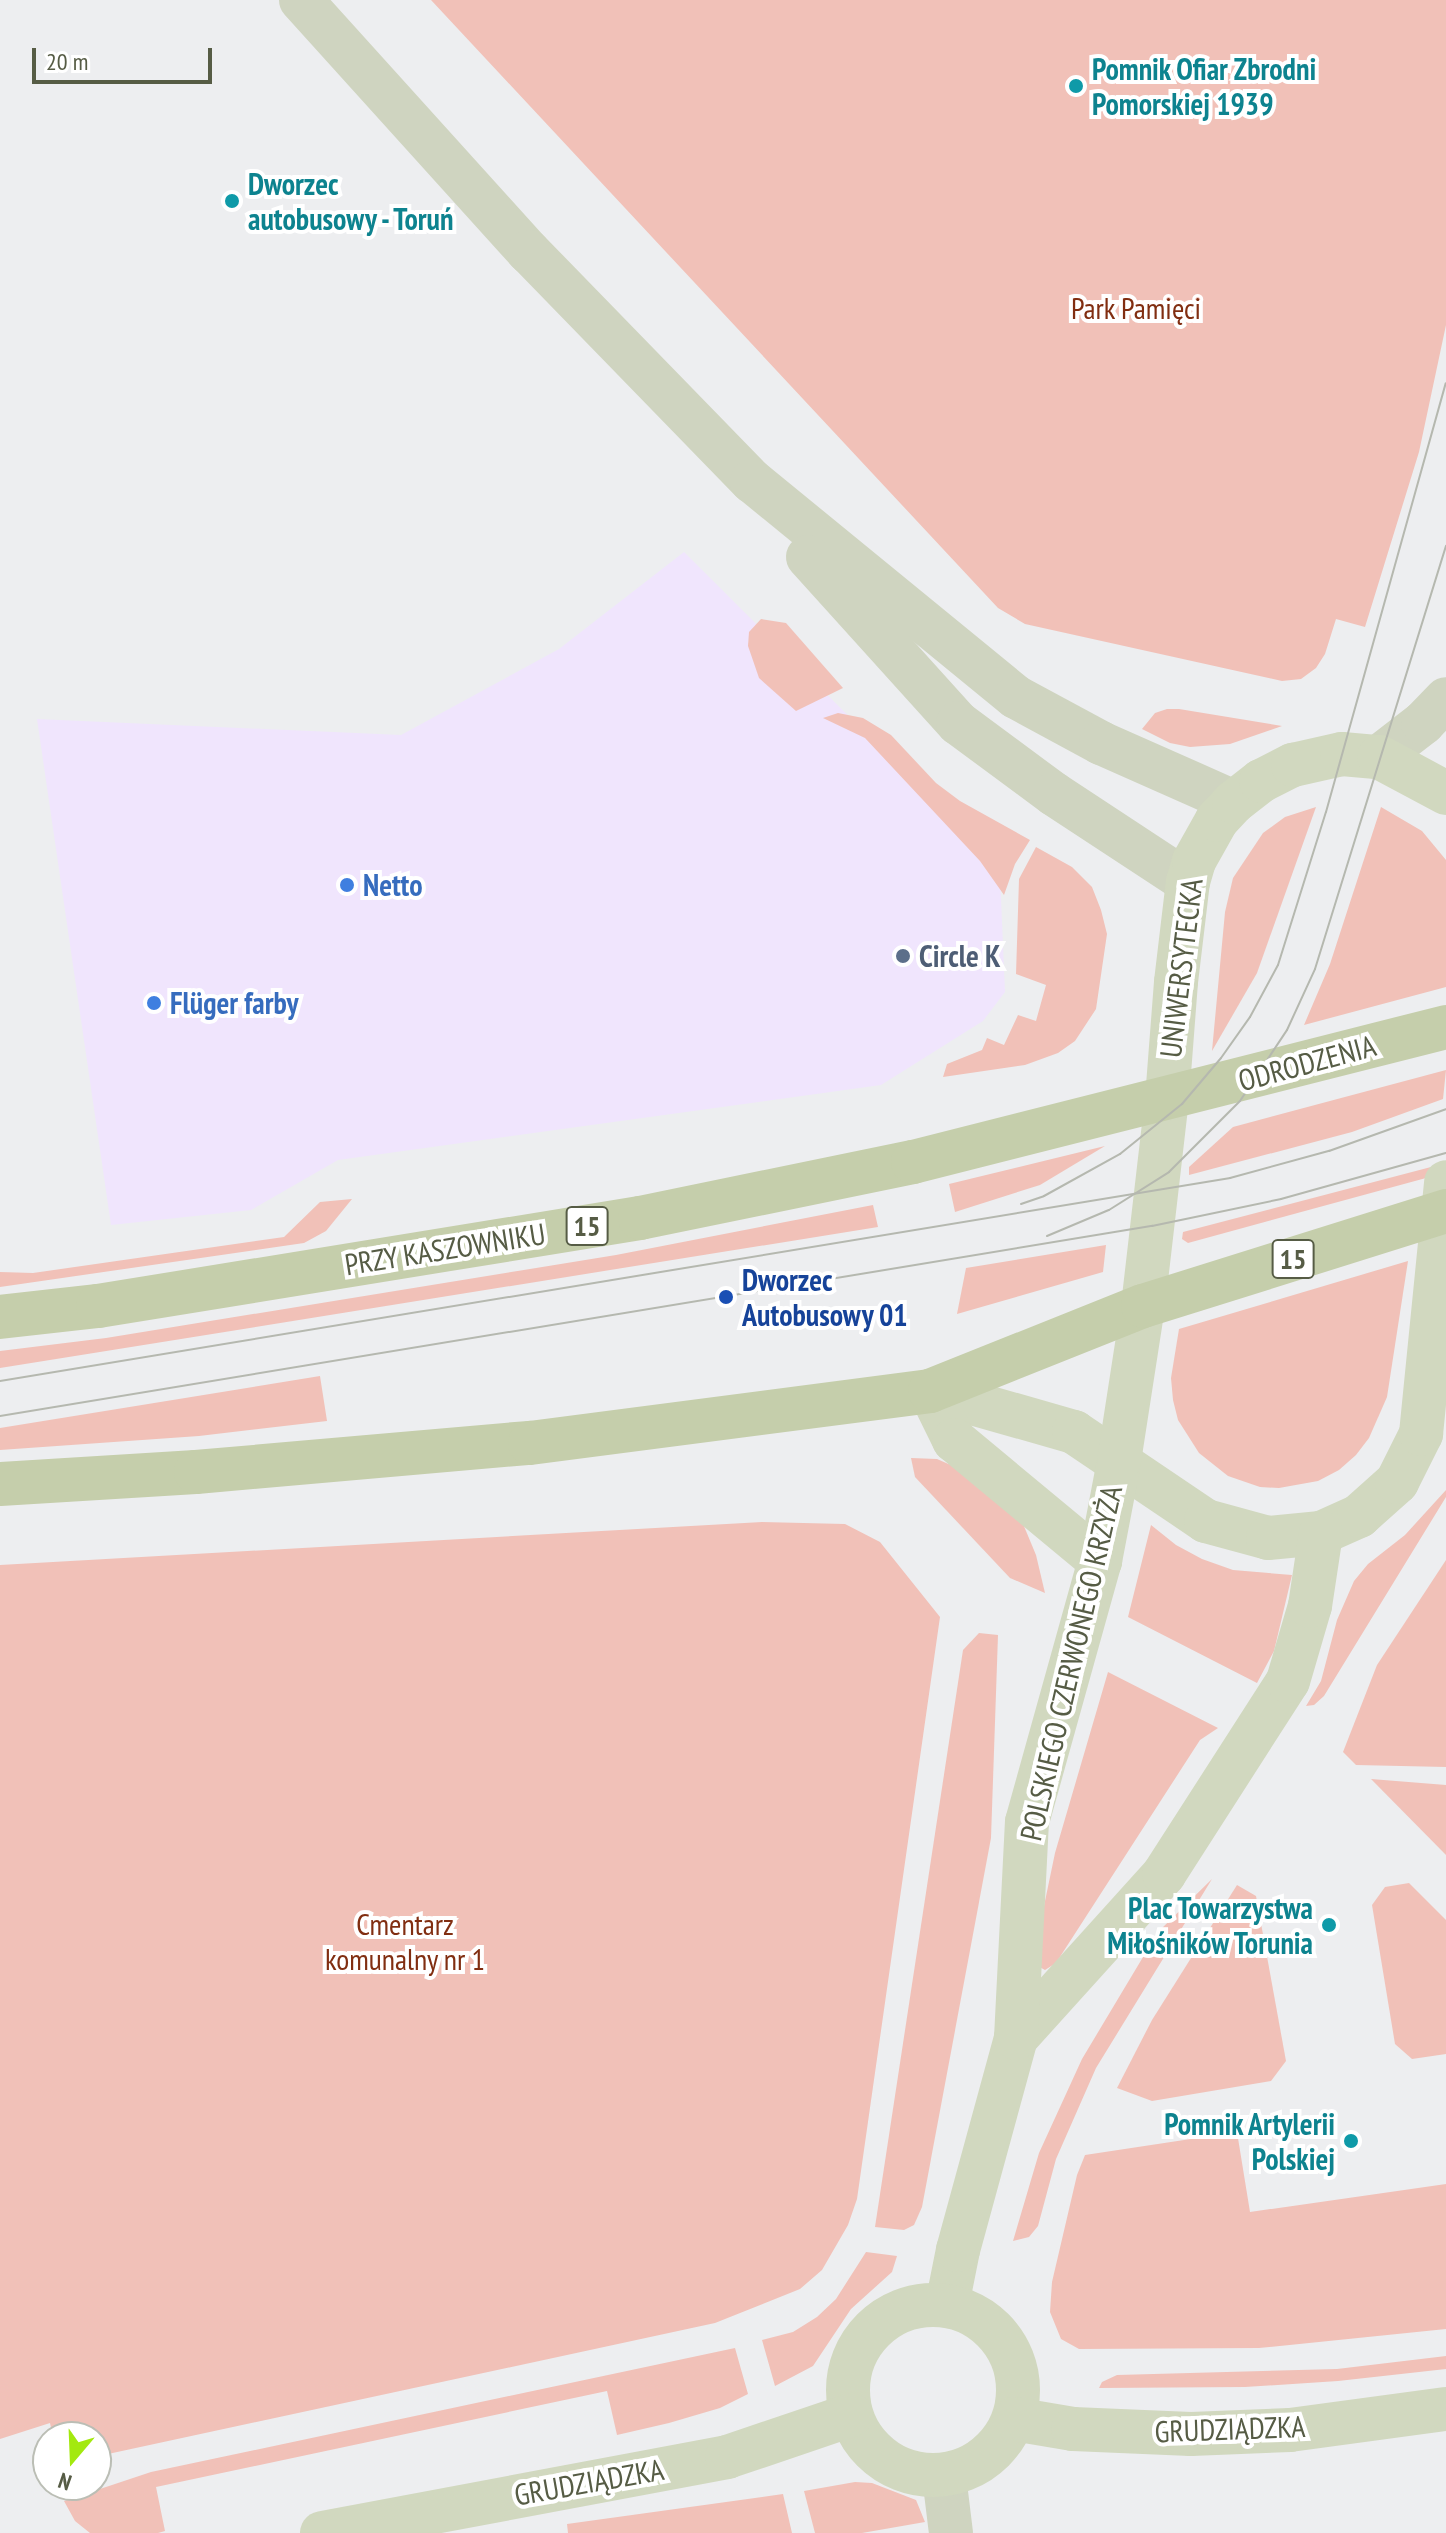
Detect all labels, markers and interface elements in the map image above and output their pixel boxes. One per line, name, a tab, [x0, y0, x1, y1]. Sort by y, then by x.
scale bar	[36, 32, 216, 82]
text: 20 m	[46, 46, 88, 77]
place label: Pomnik Ofiar Zbrodni Pomorskiej 1939	[1092, 51, 1317, 122]
marker: Pomnik Ofiar Zbrodni Pomorskiej 1939	[1067, 77, 1085, 95]
place label: Dworzec autobusowy - Toruń	[248, 166, 458, 236]
marker: Dworzec autobusowy - Toruń	[223, 192, 241, 210]
park label: Park Pamięci	[1071, 290, 1201, 326]
place label: Netto	[363, 867, 423, 903]
marker: Netto	[338, 876, 356, 894]
street label: UNIWERSYTECKA	[1152, 876, 1210, 1060]
place label: Circle K	[919, 938, 1001, 974]
marker: Circle K	[894, 947, 912, 965]
place label: Flüger farby	[170, 985, 298, 1021]
marker: Flüger farby	[145, 994, 163, 1012]
street label: ODRODZENIA	[1234, 1027, 1380, 1099]
road number: 15	[565, 1202, 609, 1250]
street label: PRZY KASZOWNIKU	[342, 1215, 548, 1283]
road number: 15	[1271, 1235, 1315, 1283]
place label: Dworzec Autobusowy 01	[742, 1262, 909, 1332]
marker: Dworzec Autobusowy 01	[717, 1288, 735, 1306]
street label: POLSKIEGO CZERWONEGO KRZYŻA	[1013, 1482, 1129, 1844]
place label: Plac Towarzystwa Miłośników Torunia	[1106, 1890, 1313, 1960]
park label: Cmentarz komunalny nr 1	[324, 1906, 486, 1976]
marker: Plac Towarzystwa Miłośników Torunia	[1320, 1916, 1338, 1934]
place label: Pomnik Artylerii Polskiej	[1163, 2106, 1335, 2176]
marker: Pomnik Artylerii Polskiej	[1342, 2132, 1360, 2150]
street label: GRUDZIĄDZKA	[1154, 2408, 1306, 2450]
north arrow	[32, 2421, 112, 2501]
street label: GRUDZIĄDZKA	[512, 2451, 666, 2513]
text: N	[55, 2467, 75, 2497]

